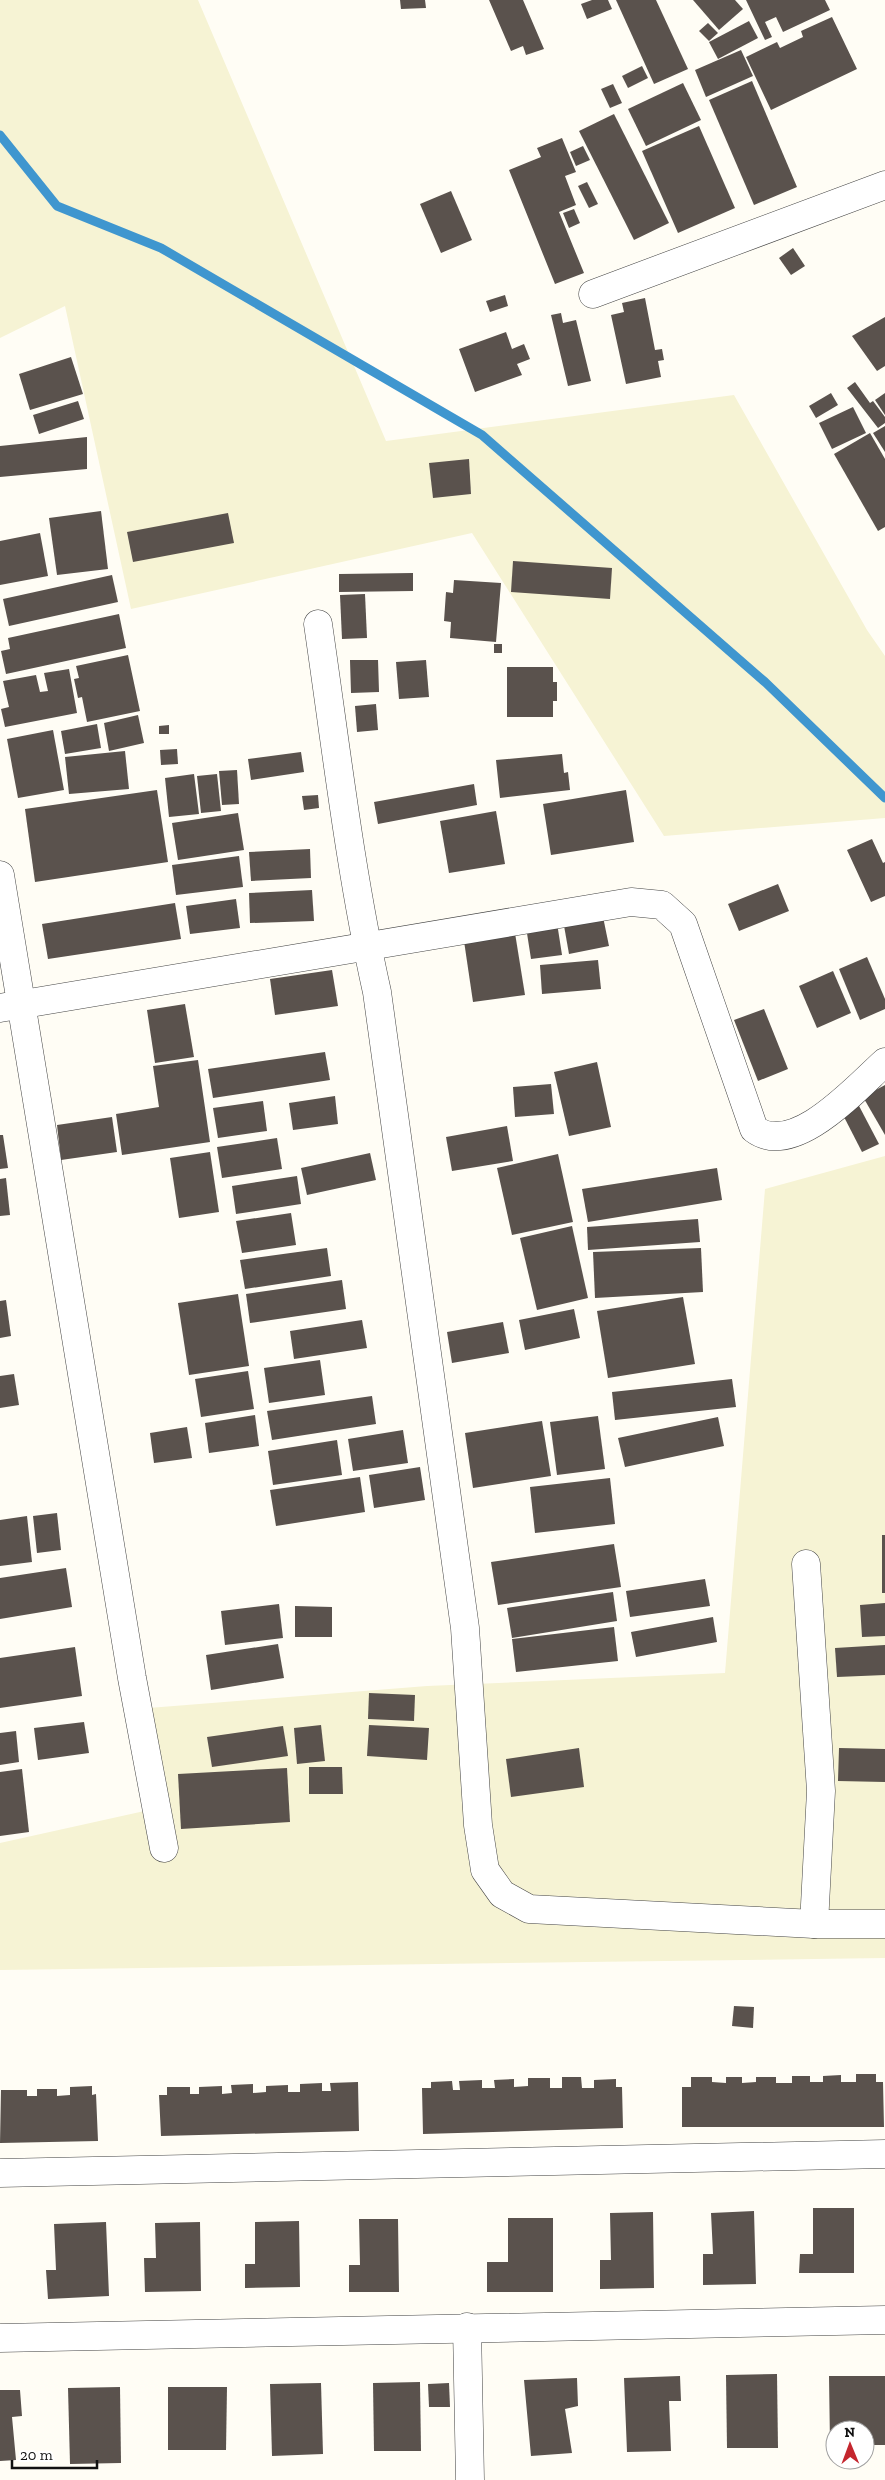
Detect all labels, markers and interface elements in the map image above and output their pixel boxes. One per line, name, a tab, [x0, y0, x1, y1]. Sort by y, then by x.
north arrow	[825, 2420, 875, 2470]
text: N	[844, 2424, 856, 2441]
scale bar	[12, 2438, 98, 2470]
text: 20 m	[20, 2446, 53, 2464]

